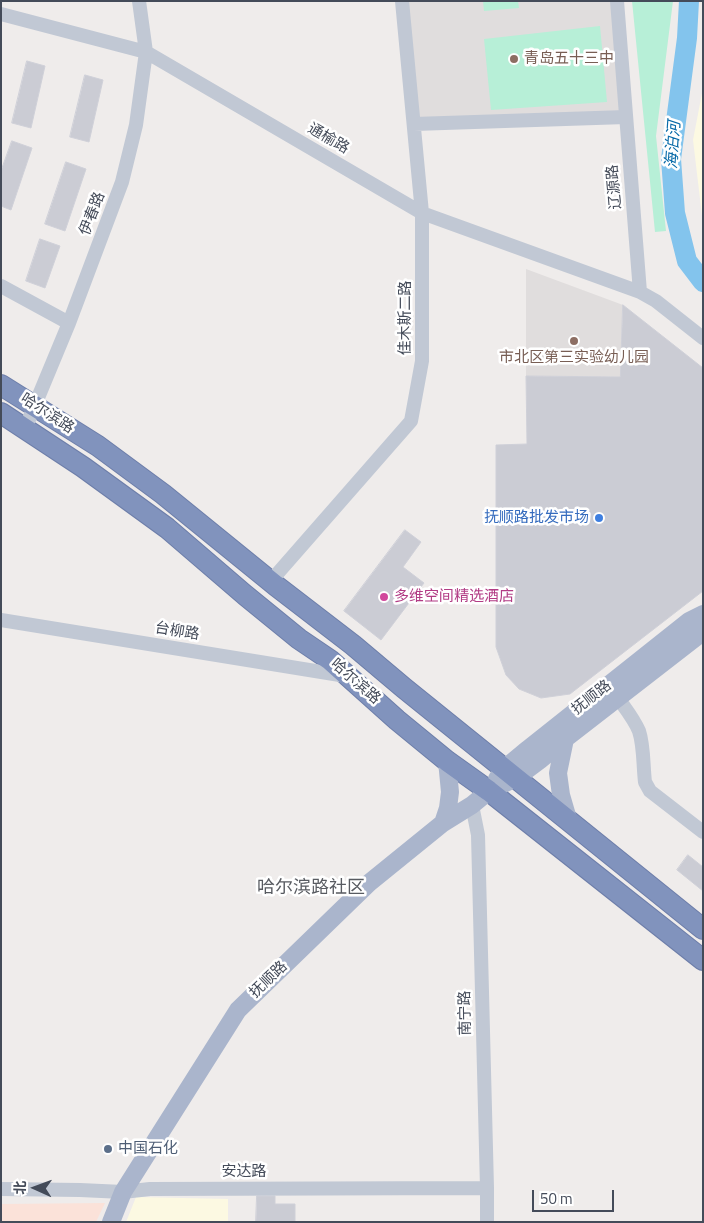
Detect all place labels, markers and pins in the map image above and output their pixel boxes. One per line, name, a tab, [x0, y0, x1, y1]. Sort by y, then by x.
place label: 青岛五十三中	[524, 50, 614, 68]
marker: 青岛五十三中	[508, 53, 520, 65]
marker: 市北区第三实验幼儿园	[568, 335, 580, 347]
place label: 市北区第三实验幼儿园	[499, 349, 649, 367]
place label: 抚顺路批发市场	[484, 509, 589, 527]
marker: 抚顺路批发市场	[593, 512, 605, 524]
place label: 多维空间精选酒店	[394, 588, 514, 606]
marker: 多维空间精选酒店	[378, 591, 390, 603]
place label: 中国石化	[118, 1140, 178, 1158]
marker: 中国石化	[102, 1143, 114, 1155]

